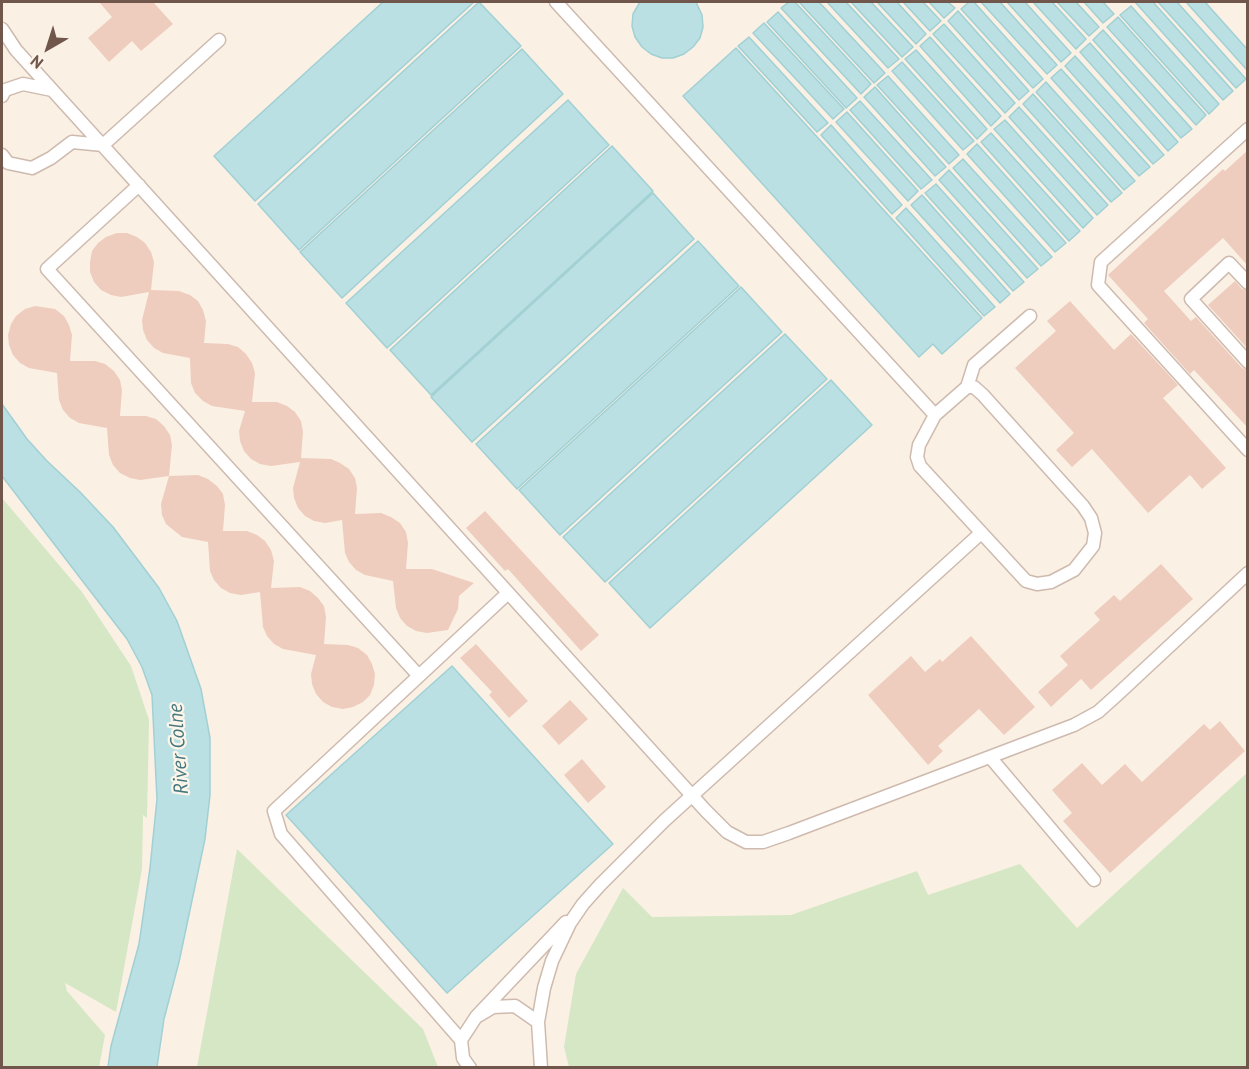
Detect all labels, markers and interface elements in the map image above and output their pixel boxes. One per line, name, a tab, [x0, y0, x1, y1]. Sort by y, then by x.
north arrow	[18, 18, 78, 78]
text: N	[26, 51, 47, 73]
water label: River Colne	[164, 703, 194, 795]

